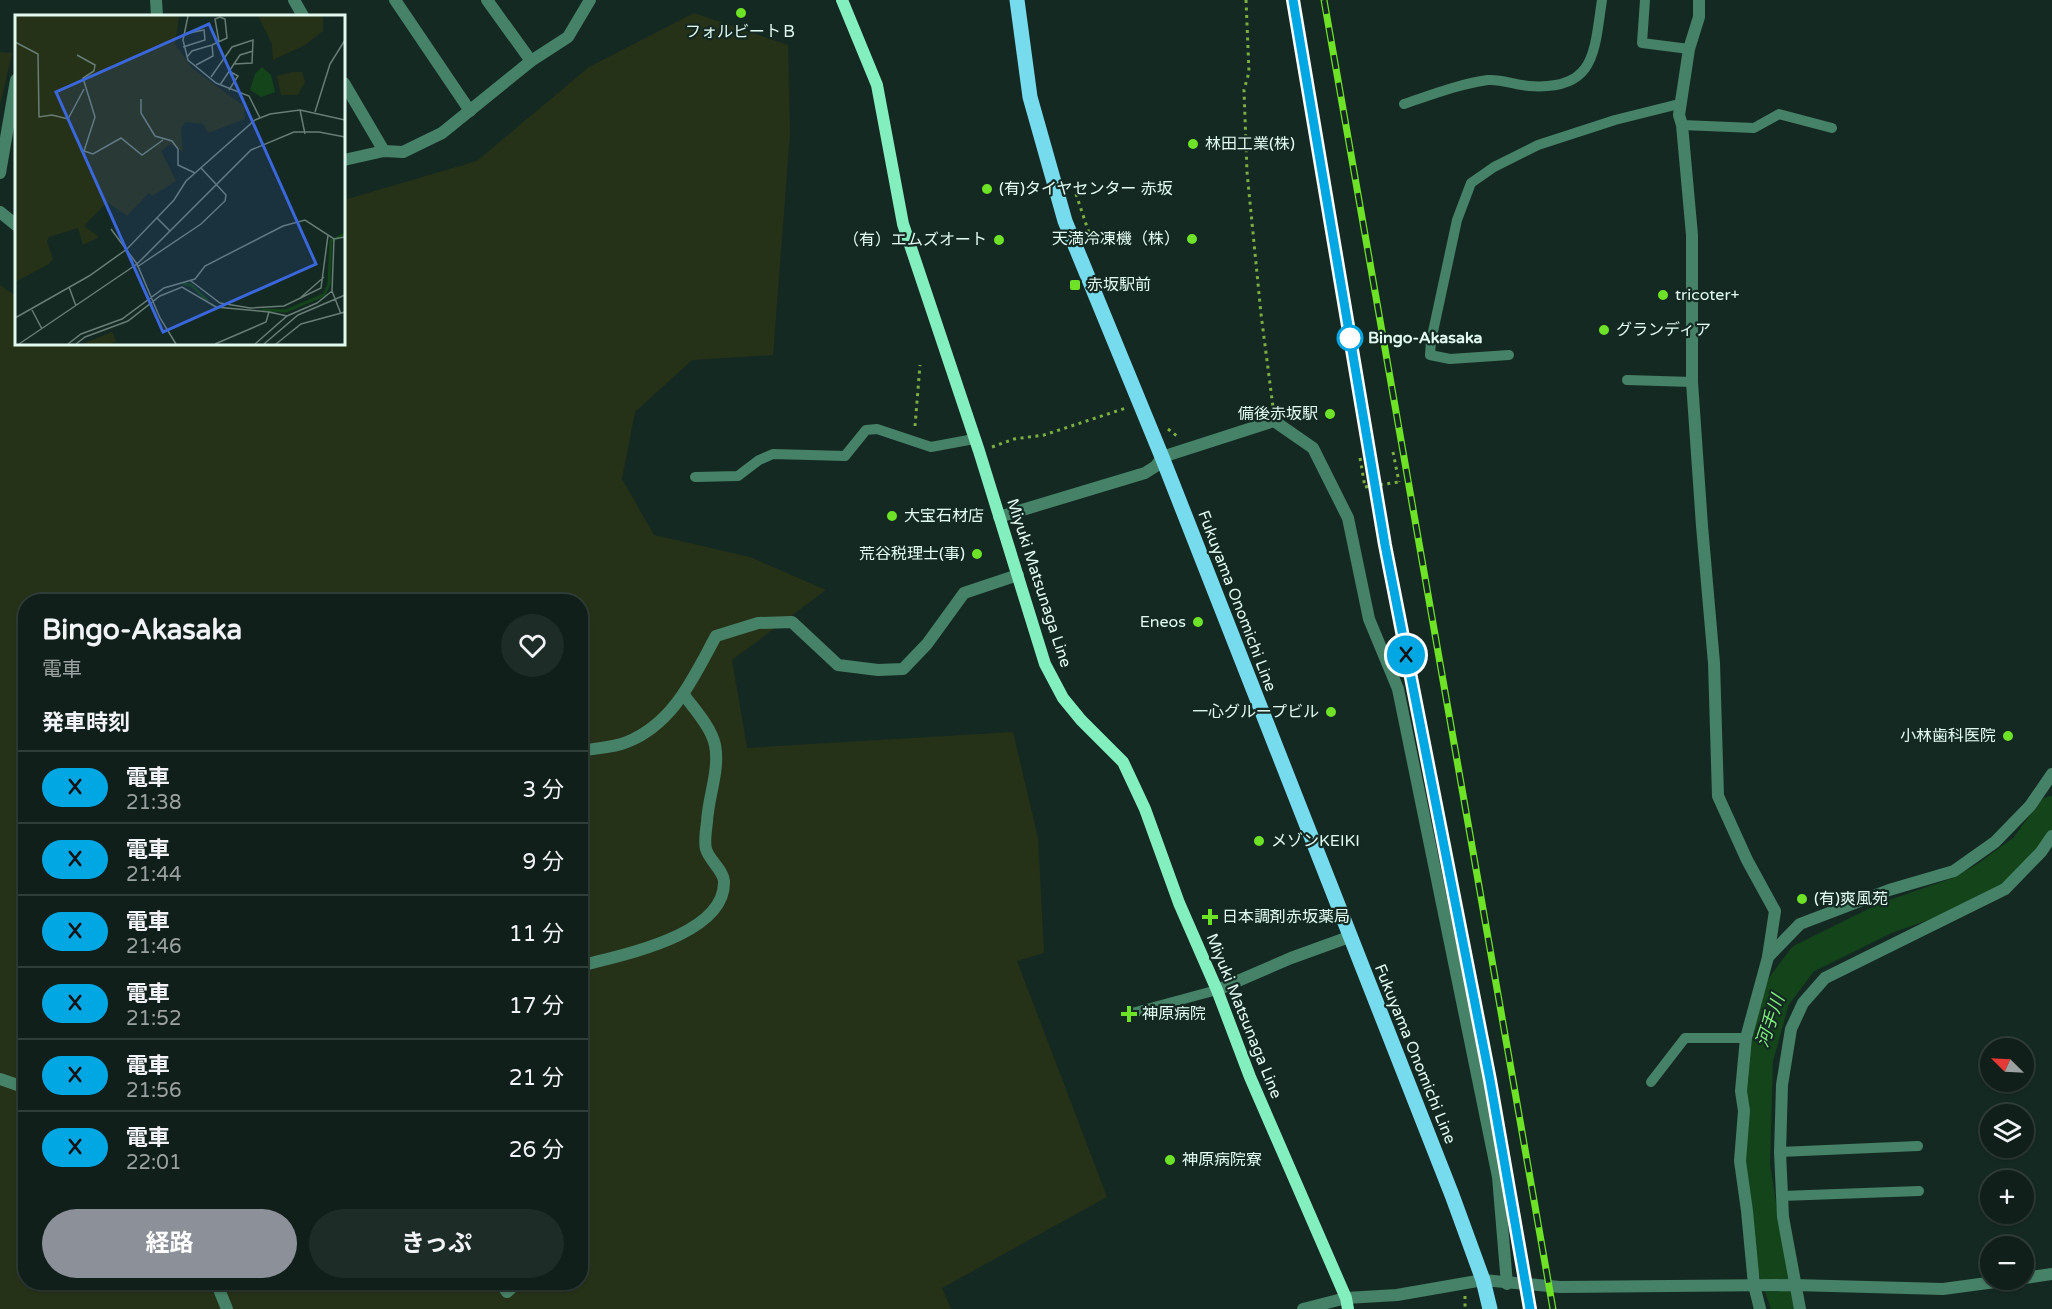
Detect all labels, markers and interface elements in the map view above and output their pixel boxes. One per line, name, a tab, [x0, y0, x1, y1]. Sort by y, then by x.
marker: フォルビートＢ	[734, 6, 748, 20]
inset map	[15, 15, 345, 345]
place label: フォルビートＢ	[685, 22, 797, 42]
place label: 林田工業(株)	[1205, 134, 1295, 154]
marker: 林田工業(株)	[1186, 137, 1200, 151]
place label: (有)タイヤセンター 赤坂	[999, 179, 1173, 199]
marker: (有)タイヤセンター 赤坂	[980, 182, 994, 196]
place label: 天満冷凍機（株）	[1052, 229, 1180, 249]
place label: （有）エムズオート	[843, 230, 987, 250]
marker: 天満冷凍機（株）	[1185, 232, 1199, 246]
marker: （有）エムズオート	[992, 233, 1006, 247]
place label: 赤坂駅前	[1087, 275, 1151, 295]
marker: 赤坂駅前	[1068, 278, 1082, 292]
place label: tricoter+	[1675, 285, 1740, 305]
marker: tricoter+	[1656, 288, 1670, 302]
place label: グランディア	[1616, 320, 1711, 340]
marker: グランディア	[1597, 323, 1611, 337]
marker: Bingo-Akasaka	[1337, 325, 1363, 351]
place label: Bingo-Akasaka	[1368, 328, 1482, 348]
place label: 備後赤坂駅	[1238, 404, 1318, 424]
marker: 備後赤坂駅	[1323, 407, 1337, 421]
street label: Miyuki Matsunaga Line	[1002, 496, 1076, 670]
place label: 大宝石材店	[904, 506, 984, 526]
street label: Fukuyama Onomichi Line	[1193, 508, 1281, 694]
marker: 大宝石材店	[885, 509, 899, 523]
place label: 荒谷税理士(事)	[859, 544, 965, 564]
marker: 荒谷税理士(事)	[970, 547, 984, 561]
place label: Eneos	[1140, 612, 1186, 632]
text: Bingo-Akasaka	[42, 613, 242, 647]
button: heart	[501, 614, 564, 677]
marker: Eneos	[1191, 615, 1205, 629]
line badge: X	[1386, 636, 1426, 674]
text: X	[1399, 643, 1413, 668]
text: 電車	[42, 658, 82, 682]
place label: 一心グループビル	[1192, 702, 1319, 722]
marker: 一心グループビル	[1324, 705, 1338, 719]
text: 発車時刻	[42, 710, 130, 736]
place label: 小林歯科医院	[1900, 726, 1996, 746]
marker: 小林歯科医院	[2001, 729, 2015, 743]
text: 電車	[126, 765, 170, 791]
text: X	[68, 775, 82, 800]
text: 3 分	[522, 777, 564, 803]
text: 21:38	[126, 791, 181, 815]
place label: メゾンKEIKI	[1271, 831, 1360, 851]
marker: メゾンKEIKI	[1252, 834, 1266, 848]
text: 電車	[126, 837, 170, 863]
text: X	[68, 847, 82, 872]
text: 9 分	[522, 849, 564, 875]
text: 21:44	[126, 863, 181, 887]
place label: (有)爽風苑	[1814, 889, 1888, 909]
marker: (有)爽風苑	[1795, 892, 1809, 906]
place label: 日本調剤赤坂薬局	[1222, 907, 1350, 927]
text: 電車	[126, 909, 170, 935]
marker: 日本調剤赤坂薬局	[1203, 910, 1217, 924]
text: X	[68, 919, 82, 944]
text: 11 分	[509, 921, 564, 947]
street label: Miyuki Matsunaga Line	[1202, 931, 1286, 1101]
text: 21:46	[126, 935, 181, 959]
street label: Fukuyama Onomichi Line	[1370, 961, 1460, 1147]
text: 電車	[126, 981, 170, 1007]
water label: 河手川	[1751, 990, 1790, 1050]
text: X	[68, 991, 82, 1016]
text: 17 分	[509, 993, 564, 1019]
place label: 神原病院	[1142, 1004, 1206, 1024]
marker: 神原病院	[1120, 1005, 1138, 1023]
text: 21:52	[126, 1007, 181, 1031]
north arrow	[1980, 1038, 2034, 1092]
map controls	[1980, 1038, 2034, 1290]
text: 電車	[126, 1053, 170, 1079]
text: X	[68, 1063, 82, 1088]
text: 21 分	[509, 1065, 564, 1091]
text: 21:56	[126, 1079, 181, 1103]
button: layers	[1980, 1104, 2034, 1158]
text: 電車	[126, 1125, 170, 1151]
text: X	[68, 1135, 82, 1160]
text: 26 分	[509, 1137, 564, 1163]
place label: 神原病院寮	[1182, 1150, 1262, 1170]
text: 22:01	[126, 1151, 181, 1175]
marker: 神原病院寮	[1163, 1153, 1177, 1167]
button: +	[1980, 1170, 2034, 1224]
button: 経路	[42, 1209, 297, 1278]
button: きっぷ	[309, 1209, 564, 1278]
button: −	[1980, 1236, 2034, 1290]

